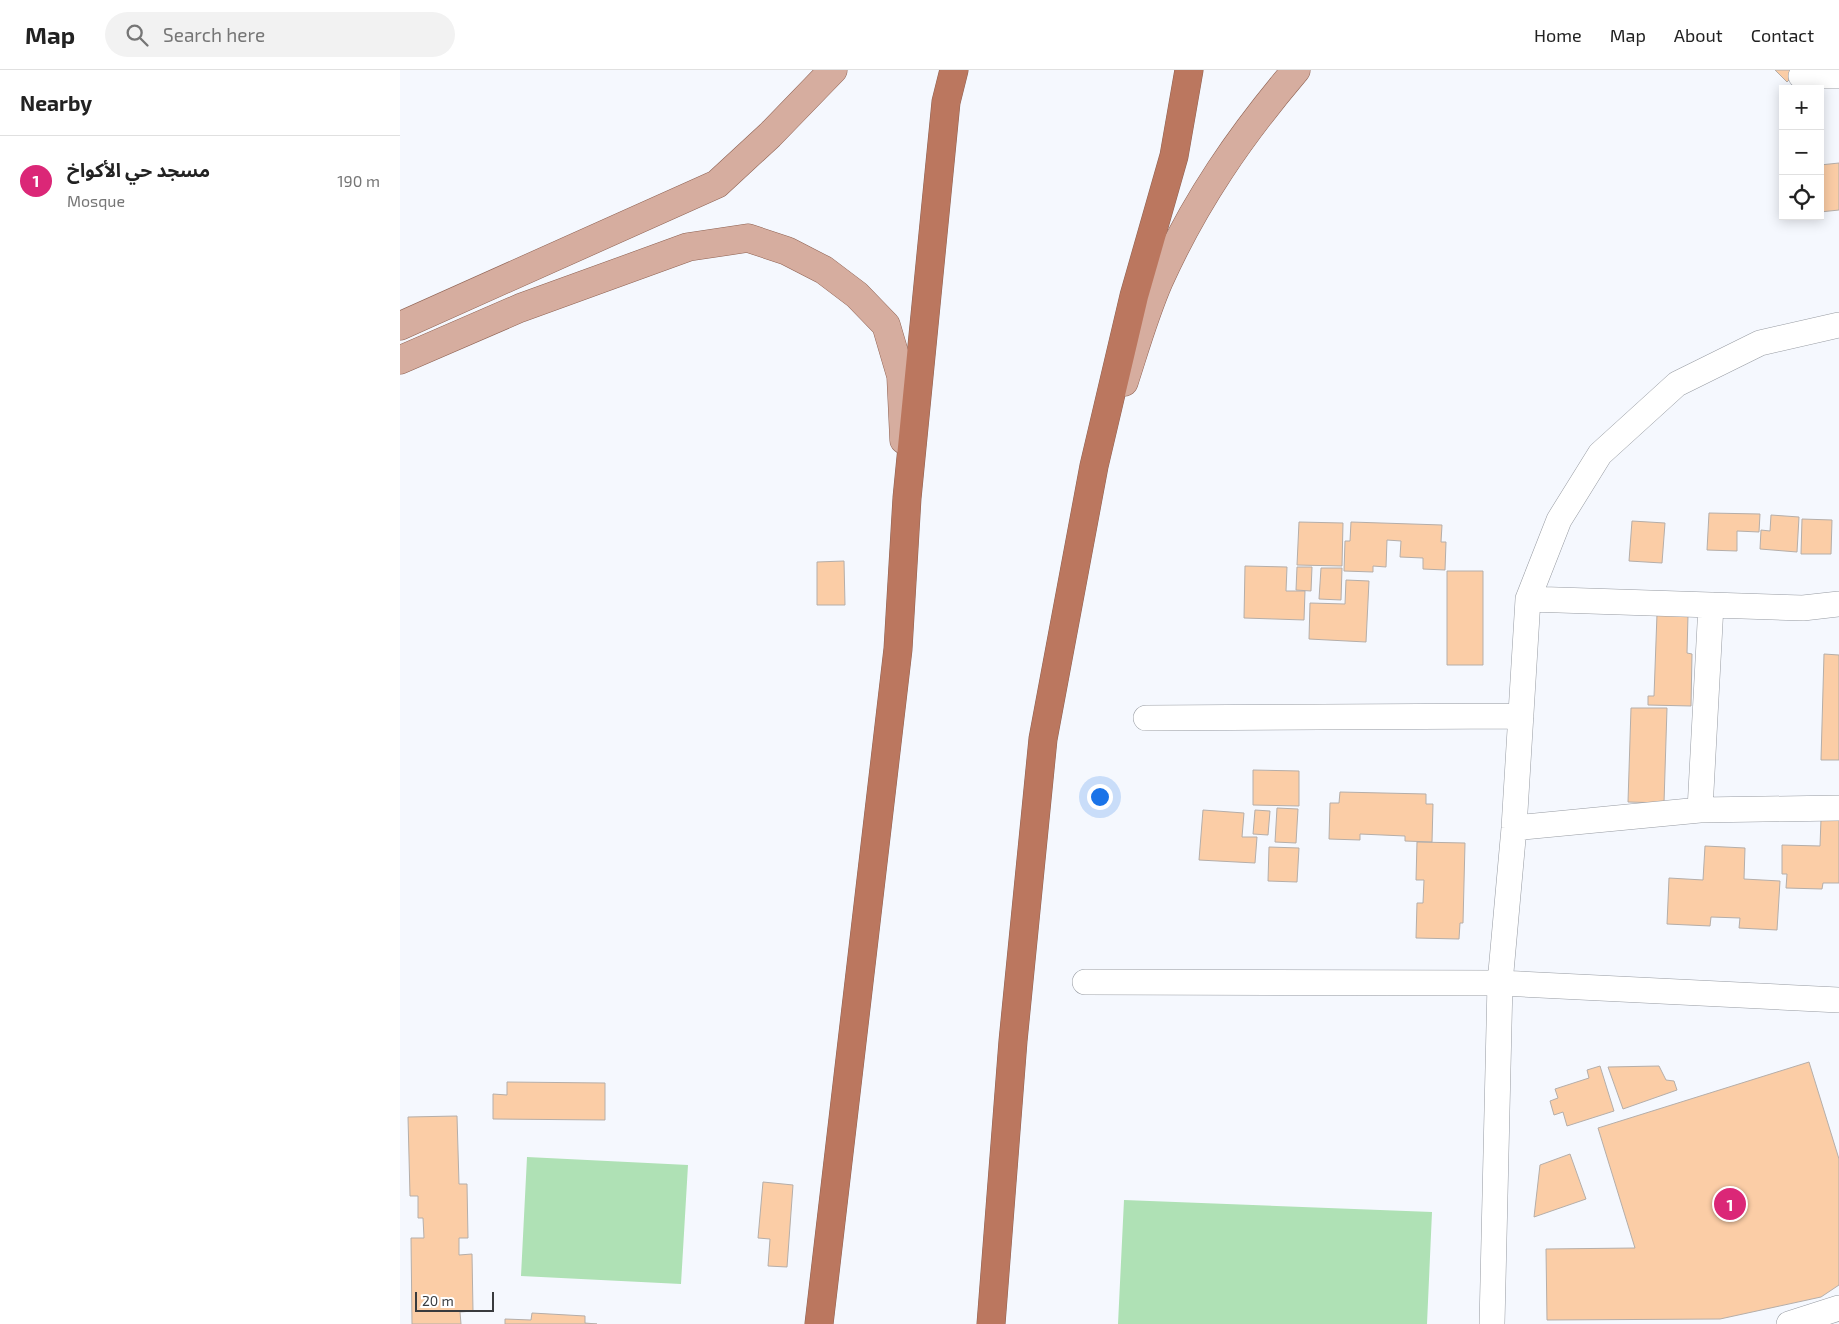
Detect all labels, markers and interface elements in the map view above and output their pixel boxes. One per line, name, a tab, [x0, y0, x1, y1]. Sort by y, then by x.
search box	[105, 12, 455, 57]
text: Map	[25, 20, 75, 49]
icon: search	[123, 21, 151, 49]
text: Search here	[163, 23, 265, 46]
text: Home	[1534, 24, 1582, 46]
text: Map	[1610, 24, 1646, 46]
text: About	[1674, 24, 1723, 46]
text: Contact	[1751, 24, 1814, 46]
map controls	[1779, 85, 1824, 220]
button: +	[1779, 85, 1824, 130]
text: Nearby	[20, 90, 92, 115]
button: −	[1779, 130, 1824, 175]
text: مسجد حي الأكواخ	[67, 158, 210, 181]
text: 1	[33, 171, 39, 190]
text: 190 m	[337, 171, 380, 190]
button: locate	[1779, 175, 1824, 220]
text: Mosque	[67, 191, 125, 210]
your location	[1087, 784, 1113, 810]
pin: 1	[1714, 1185, 1746, 1223]
scale bar	[415, 1289, 494, 1312]
text: 20 m	[422, 1292, 454, 1309]

